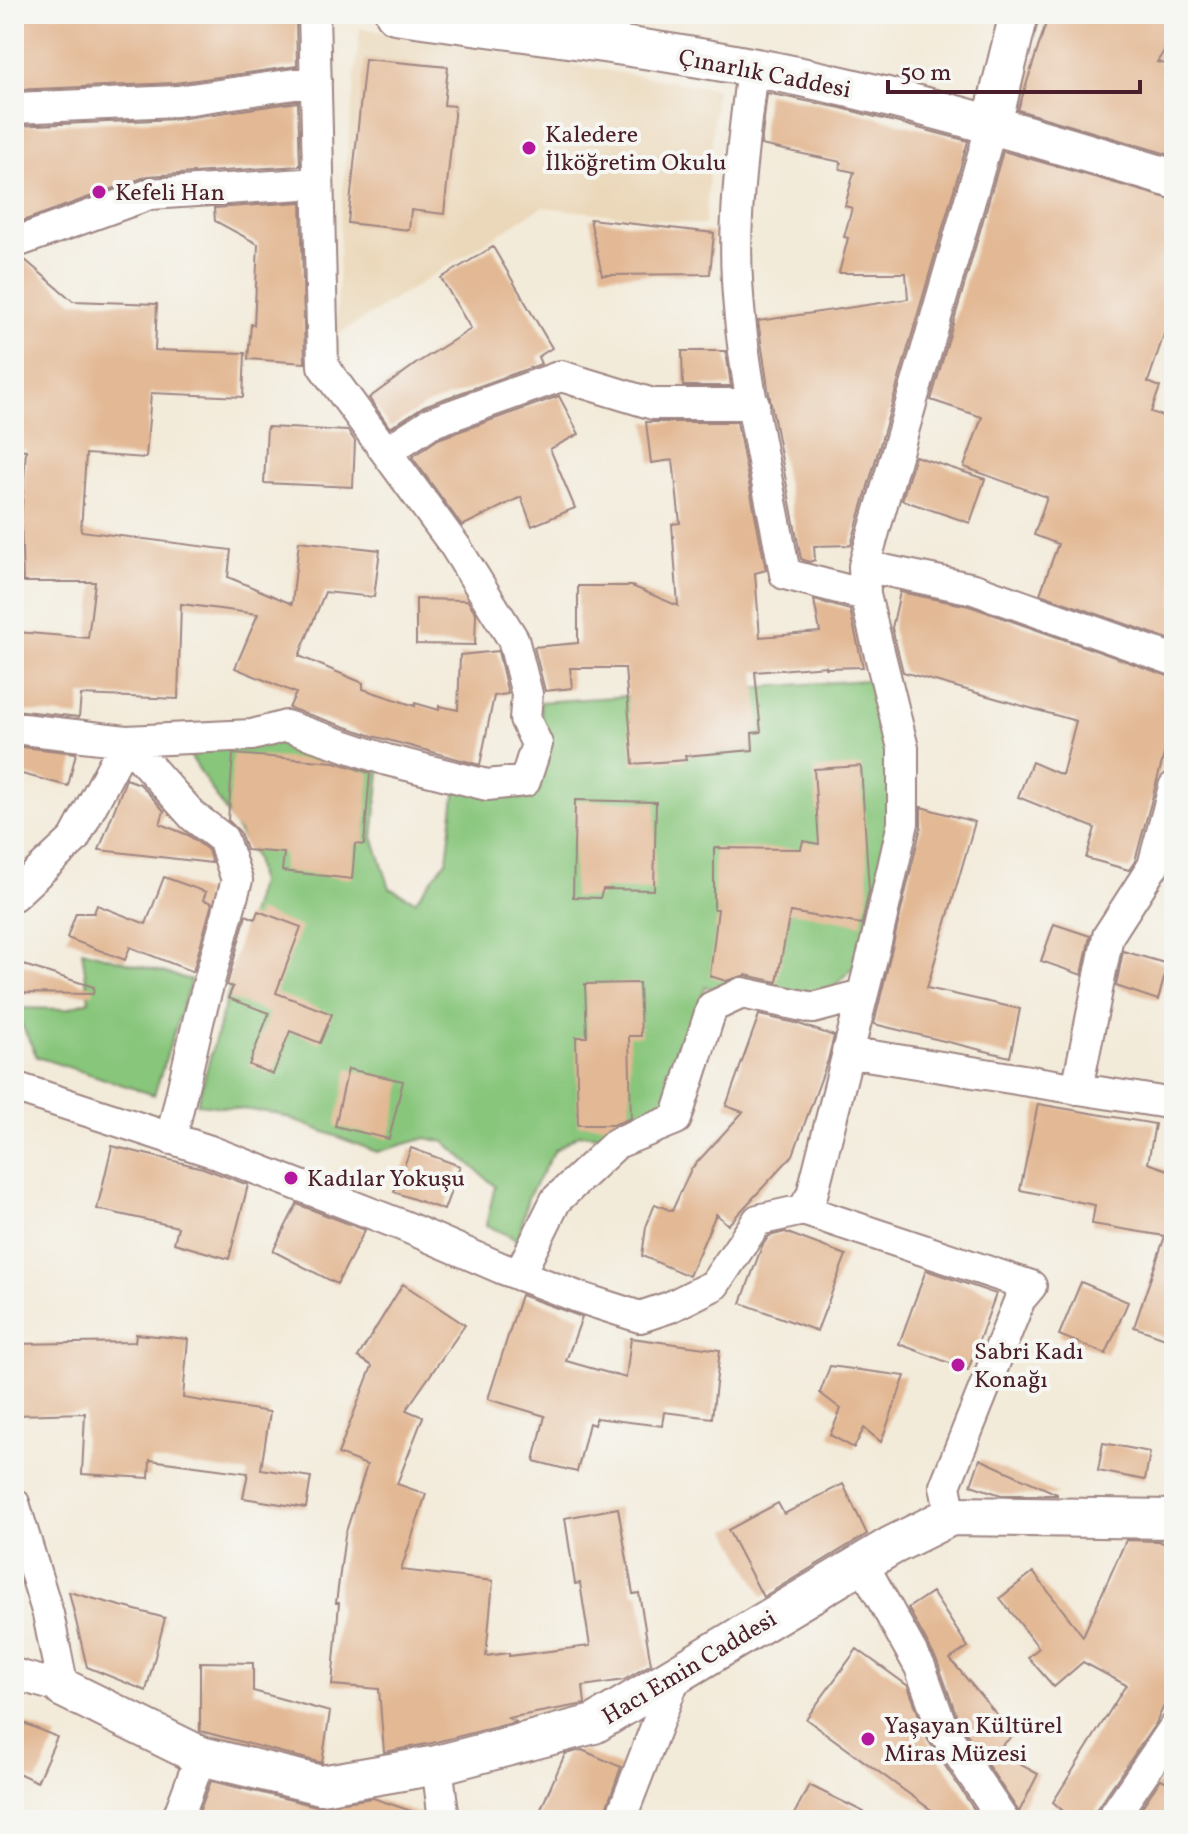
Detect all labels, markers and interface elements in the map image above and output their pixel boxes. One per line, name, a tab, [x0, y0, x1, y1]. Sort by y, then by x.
street label: Çınarlık Caddesi	[675, 42, 854, 108]
scale bar	[888, 44, 1140, 94]
text: 50 m	[900, 57, 952, 91]
place label: Kaledere İlköğretim Okulu	[545, 119, 726, 181]
marker: Kaledere İlköğretim Okulu	[520, 139, 538, 157]
place label: Kefeli Han	[115, 177, 225, 211]
marker: Kefeli Han	[90, 183, 108, 201]
place label: Kadılar Yokuşu	[307, 1163, 465, 1197]
marker: Kadılar Yokuşu	[282, 1169, 300, 1187]
place label: Sabri Kadı Konağı	[974, 1336, 1083, 1398]
marker: Sabri Kadı Konağı	[949, 1356, 967, 1374]
street label: Hacı Emin Caddesi	[596, 1603, 784, 1734]
place label: Yaşayan Kültürel Miras Müzesi	[884, 1710, 1063, 1772]
marker: Yaşayan Kültürel Miras Müzesi	[859, 1730, 877, 1748]

